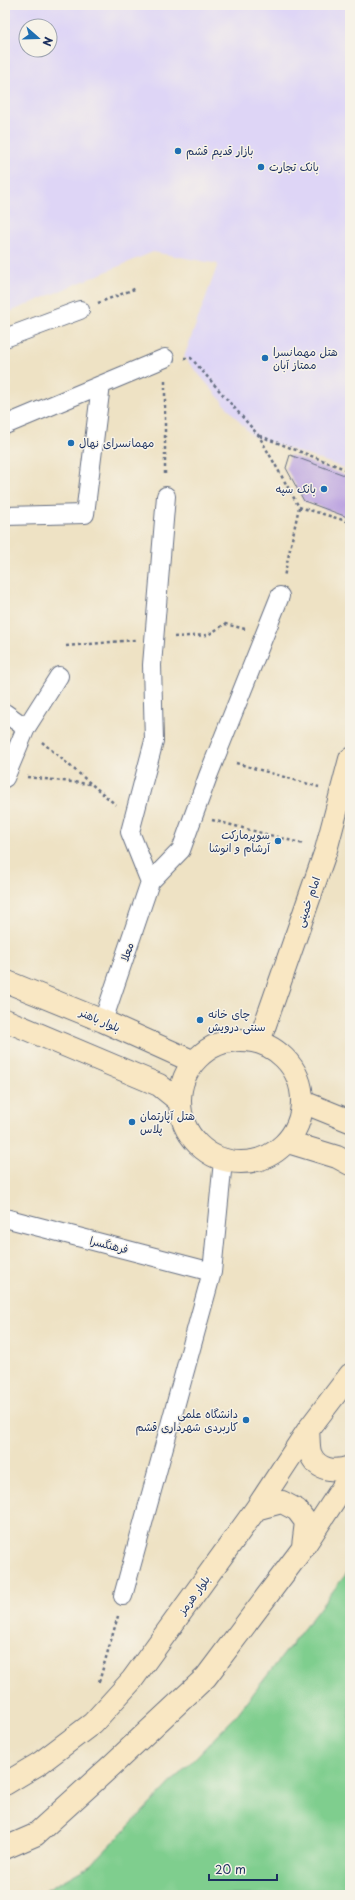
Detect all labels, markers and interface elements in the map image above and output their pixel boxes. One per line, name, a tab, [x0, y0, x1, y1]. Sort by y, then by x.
north arrow	[18, 18, 58, 58]
text: N	[38, 35, 57, 49]
place label: بازار قدیم قشم	[186, 142, 254, 160]
marker: بازار قدیم قشم	[173, 146, 183, 156]
place label: بانک تجارت	[269, 158, 319, 175]
marker: بانک تجارت	[256, 162, 266, 172]
place label: هتل مهمانسرا ممتاز آبان	[273, 343, 338, 373]
marker: هتل مهمانسرا ممتاز آبان	[260, 353, 270, 363]
place label: مهمانسرای نهال	[79, 434, 154, 451]
marker: مهمانسرای نهال	[66, 438, 76, 448]
place label: بانک سپه	[276, 480, 316, 497]
marker: بانک سپه	[319, 484, 329, 494]
place label: سوپرمارکت آرشام و انوشا	[209, 826, 271, 857]
marker: سوپرمارکت آرشام و انوشا	[273, 836, 283, 846]
street label: امام خمینی	[291, 874, 325, 930]
street label: معلا	[115, 940, 138, 964]
street label: بلوار باهنر	[76, 1003, 123, 1036]
place label: چای خانه سنتی درویش	[208, 1005, 266, 1035]
marker: چای خانه سنتی درویش	[195, 1015, 205, 1025]
place label: هتل آپارتمان پلاس	[140, 1107, 195, 1137]
marker: هتل آپارتمان پلاس	[127, 1117, 137, 1127]
street label: فرهنگسرا	[88, 1232, 130, 1258]
place label: دانشگاه علمی کاربردی شهرداری قشم	[135, 1405, 238, 1436]
marker: دانشگاه علمی کاربردی شهرداری قشم	[241, 1415, 251, 1425]
street label: بلوار هرمز	[173, 1572, 214, 1619]
scale bar	[209, 1856, 277, 1882]
text: 20 m	[215, 1860, 246, 1878]

